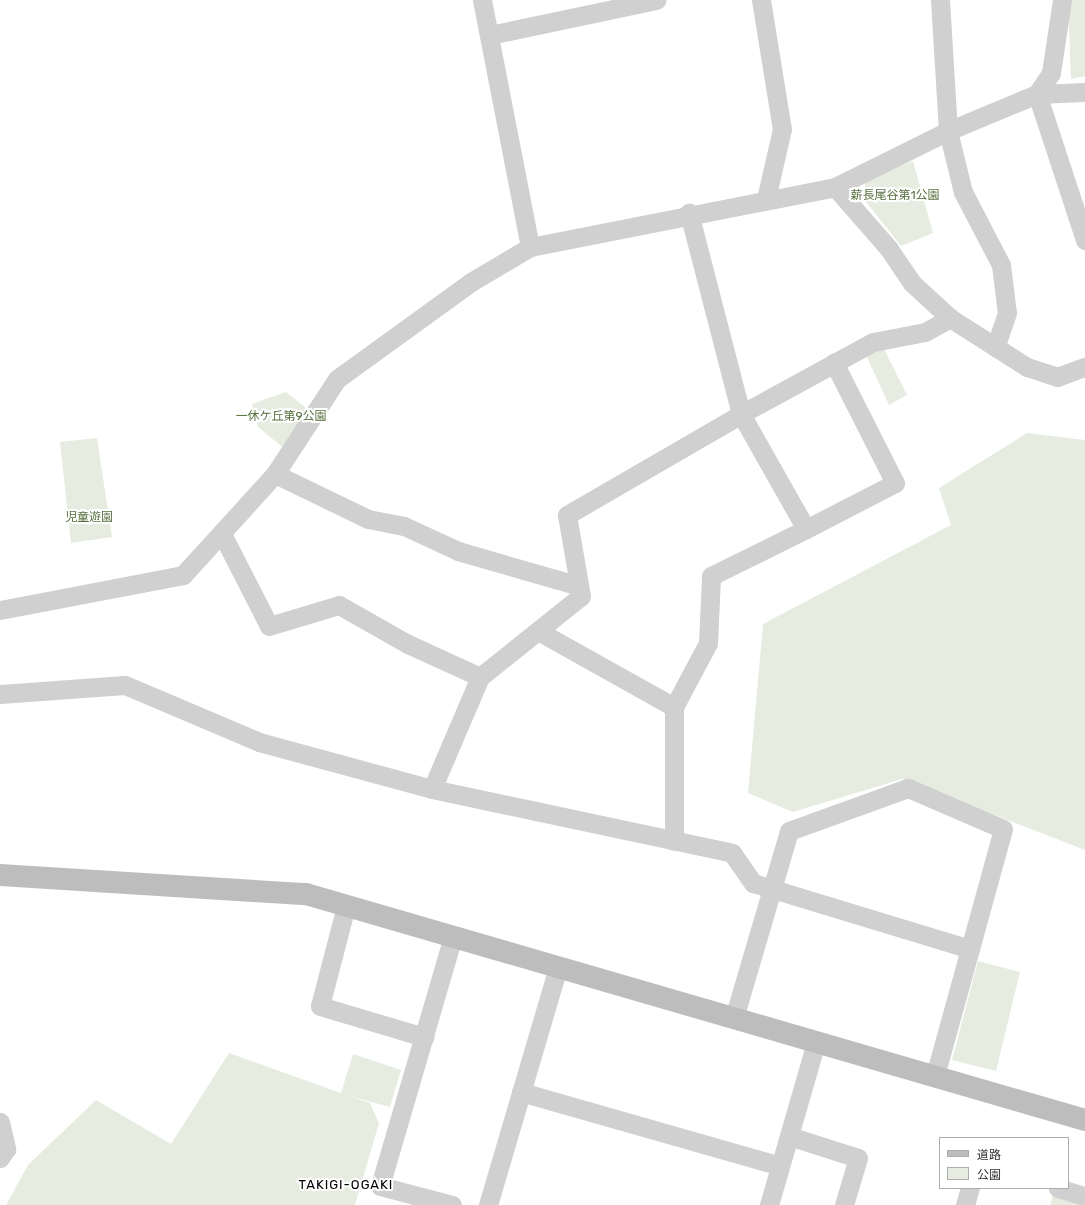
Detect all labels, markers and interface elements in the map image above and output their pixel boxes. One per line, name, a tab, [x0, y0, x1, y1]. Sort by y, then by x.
park label: 薪長尾谷第1公園	[850, 189, 940, 203]
park label: 一休ケ丘第9公園	[235, 410, 327, 424]
park label: 児童遊園	[65, 511, 113, 525]
legend	[939, 1137, 1069, 1189]
text: 道路	[977, 1148, 1001, 1162]
text: 公園	[977, 1168, 1001, 1182]
district label: TAKIGI-OGAKI	[299, 1177, 393, 1193]

